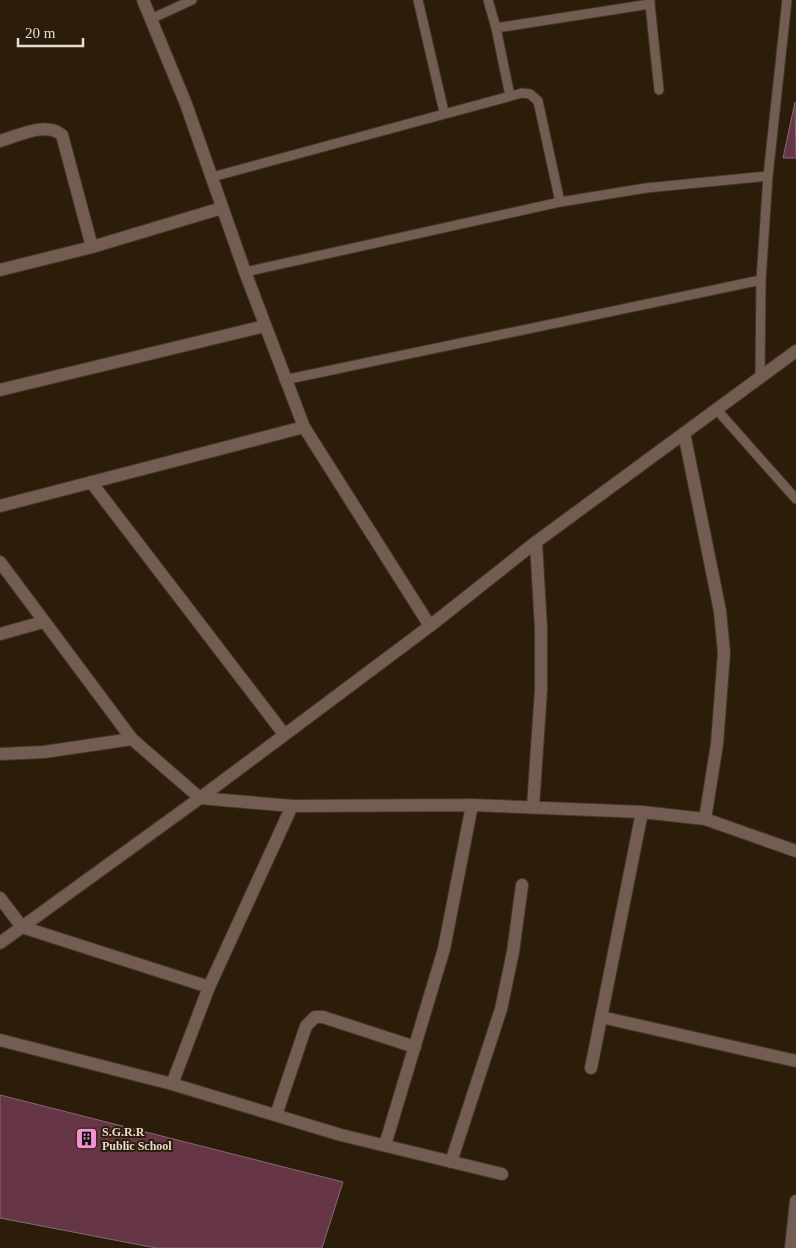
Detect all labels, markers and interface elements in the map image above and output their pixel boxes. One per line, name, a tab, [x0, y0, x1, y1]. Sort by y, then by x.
scale bar	[18, 15, 82, 47]
text: 20 m	[25, 25, 56, 41]
place label: S.G.R.R Public School	[102, 1125, 172, 1153]
building icon: S.G.R.R Public School	[74, 1127, 98, 1151]

